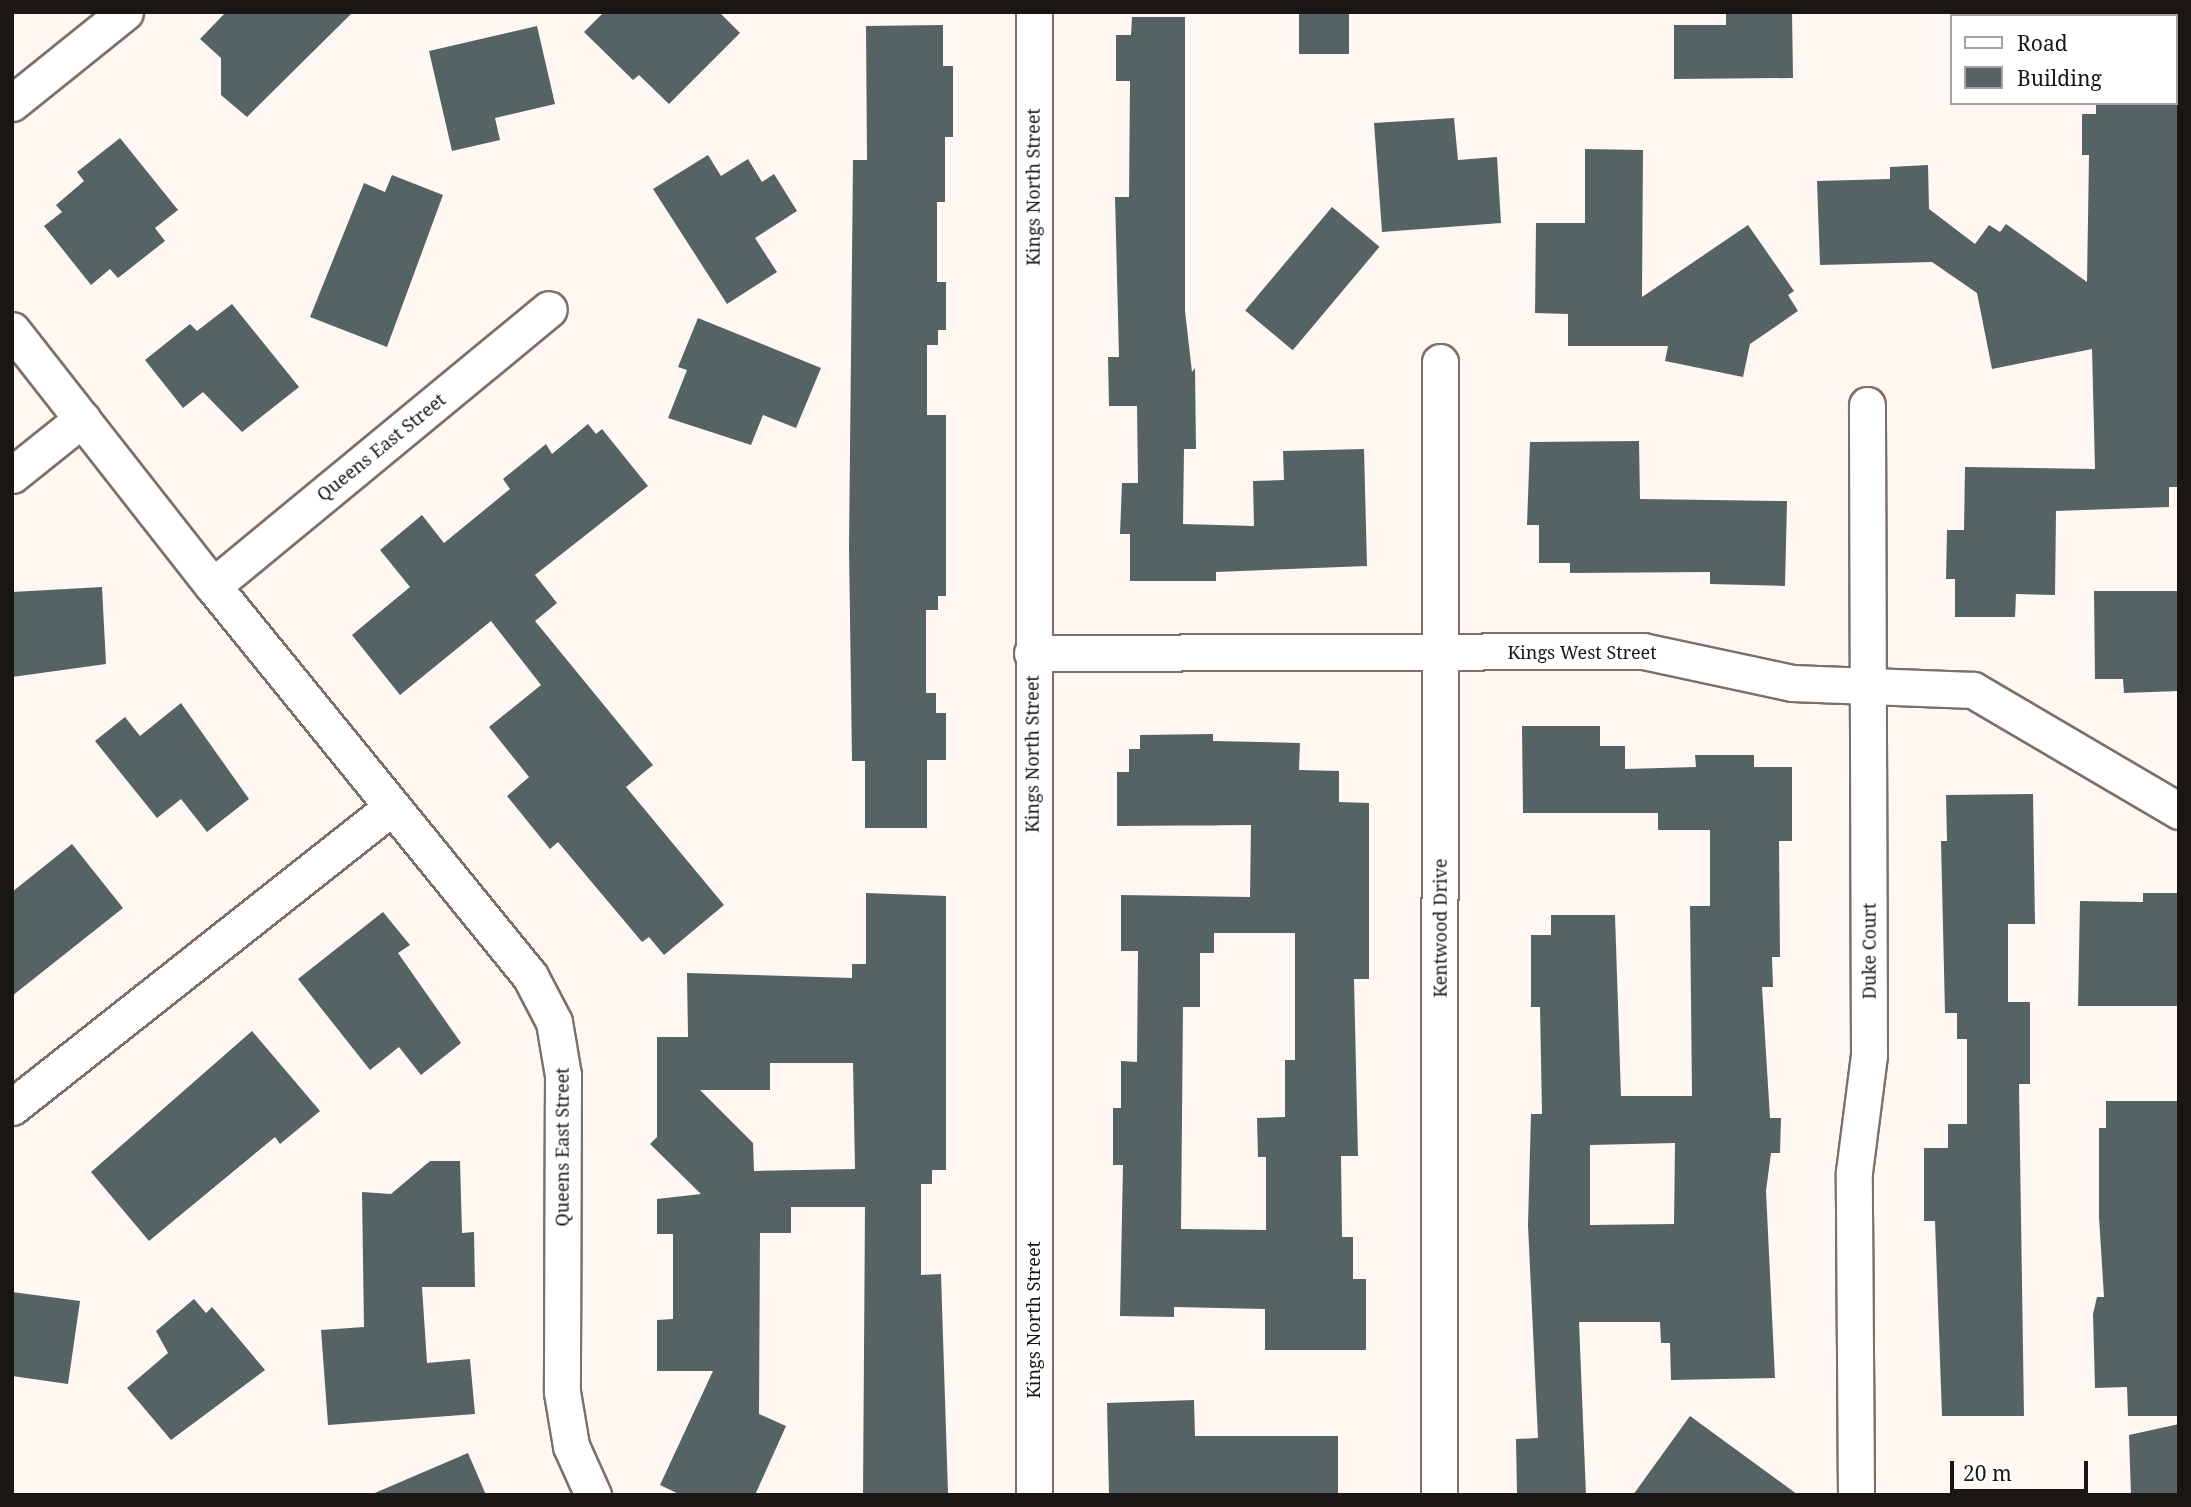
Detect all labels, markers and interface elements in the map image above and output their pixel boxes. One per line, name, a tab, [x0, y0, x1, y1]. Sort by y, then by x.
legend	[1950, 14, 2177, 105]
text: Road	[2017, 29, 2068, 57]
text: Building	[2017, 64, 2102, 92]
street label: Kings North Street	[1022, 108, 1044, 266]
street label: Queens East Street	[312, 389, 450, 505]
street label: Kings West Street	[1507, 641, 1657, 663]
street label: Kings North Street	[1021, 675, 1043, 833]
street label: Kentwood Drive	[1429, 858, 1451, 998]
street label: Duke Court	[1858, 903, 1880, 999]
street label: Queens East Street	[551, 1067, 573, 1227]
street label: Kings North Street	[1022, 1241, 1044, 1399]
scale bar	[1953, 1448, 2091, 1492]
text: 20 m	[1963, 1459, 2012, 1487]

